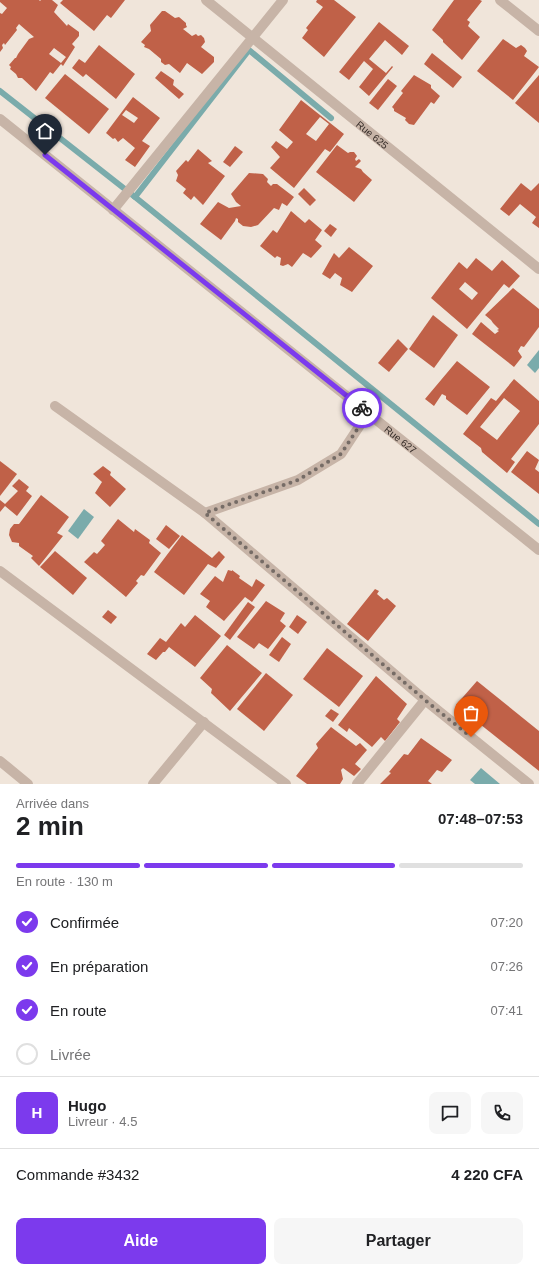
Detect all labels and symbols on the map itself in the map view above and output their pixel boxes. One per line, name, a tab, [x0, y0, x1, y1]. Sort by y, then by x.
pin	[28, 114, 62, 155]
street label: Rue 625	[354, 118, 391, 151]
courier	[342, 388, 382, 428]
street label: Rue 627	[382, 423, 419, 456]
pin	[454, 696, 488, 737]

